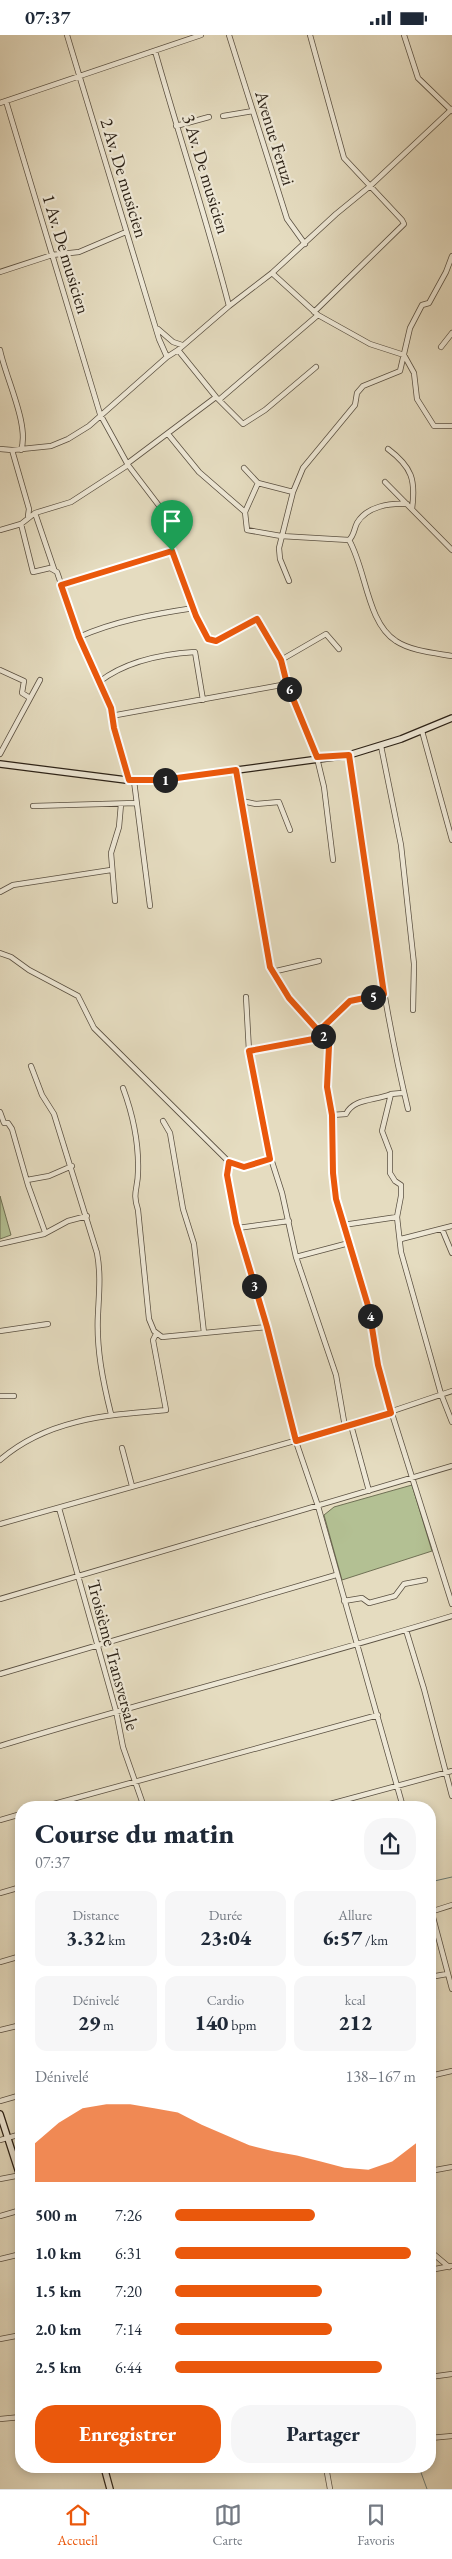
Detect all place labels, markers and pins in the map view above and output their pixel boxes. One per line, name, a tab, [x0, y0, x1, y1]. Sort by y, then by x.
pin	[151, 500, 193, 551]
pin: 6	[276, 677, 302, 701]
pin: 1	[152, 767, 178, 793]
pin: 5	[360, 985, 386, 1009]
pin: 2	[310, 1023, 336, 1049]
pin: 3	[242, 1273, 266, 1299]
pin: 4	[358, 1303, 382, 1329]

